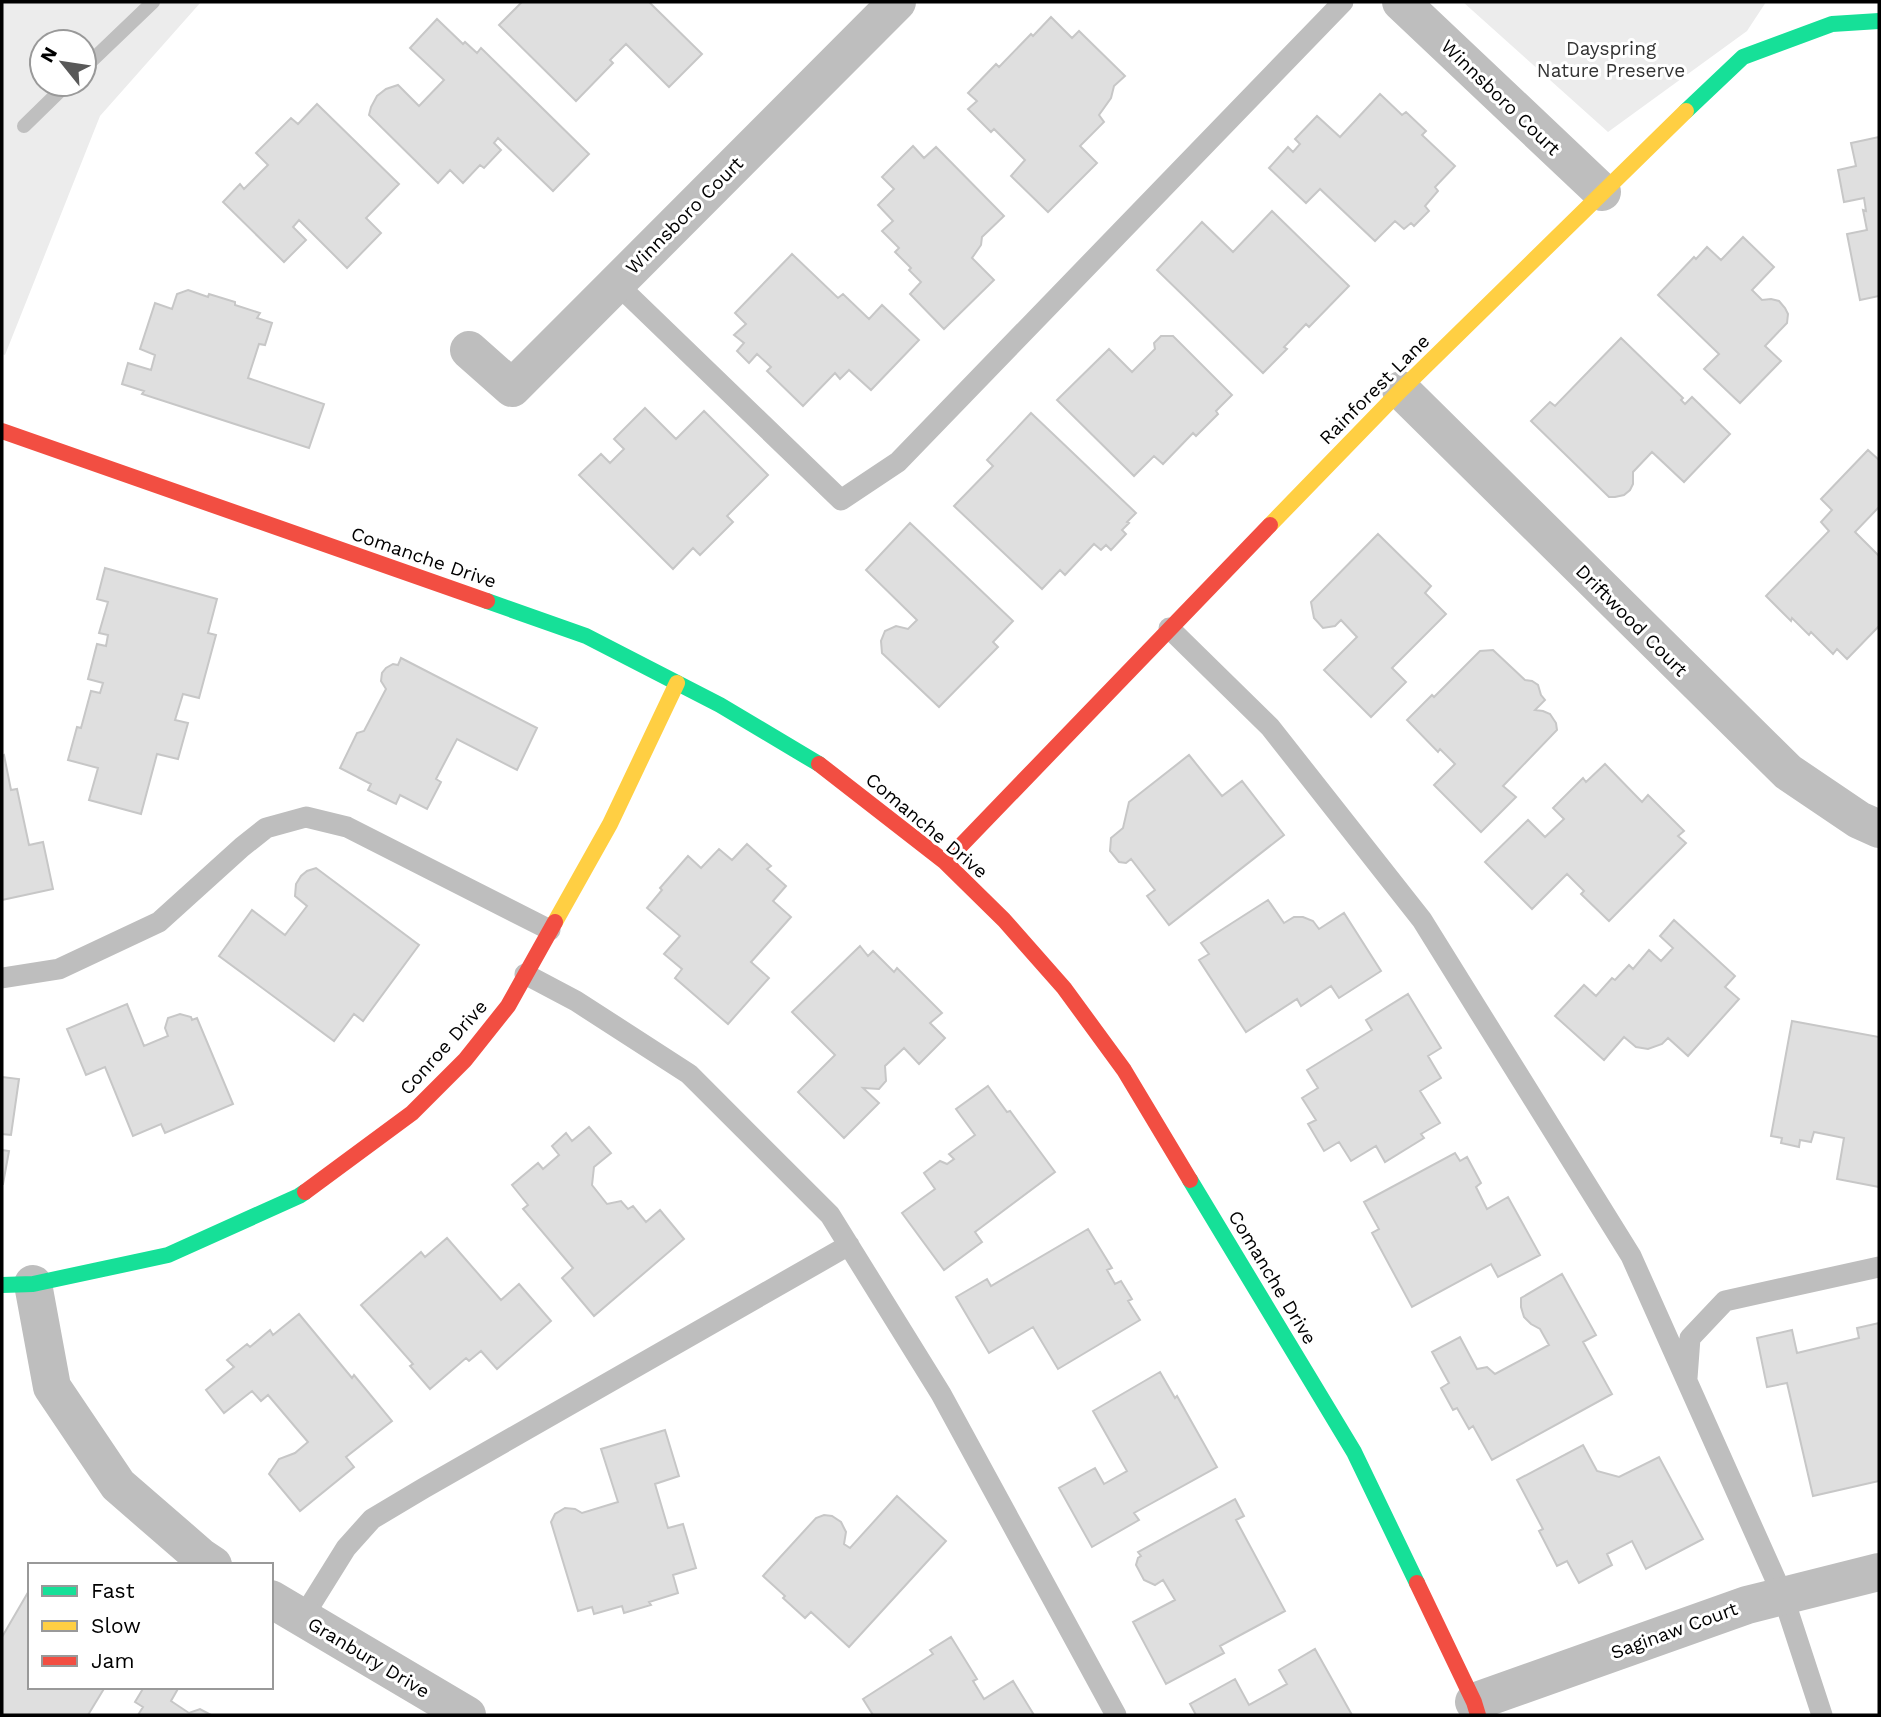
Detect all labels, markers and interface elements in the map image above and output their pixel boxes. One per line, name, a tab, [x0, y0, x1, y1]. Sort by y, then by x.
north arrow	[28, 28, 98, 98]
street label: Winnsboro Court	[1436, 35, 1565, 160]
park label: Dayspring Nature Preserve	[1537, 37, 1685, 82]
text: N	[35, 43, 62, 67]
street label: Winnsboro Court	[621, 152, 748, 279]
street label: Rainforest Lane	[1314, 329, 1434, 449]
street label: Comanche Drive	[348, 522, 500, 593]
street label: Driftwood Court	[1571, 560, 1692, 681]
street label: Comanche Drive	[861, 768, 992, 883]
street label: Conroe Drive	[395, 995, 492, 1100]
street label: Comanche Drive	[1224, 1206, 1322, 1348]
legend	[28, 1563, 273, 1689]
text: Fast	[91, 1578, 135, 1603]
street label: Saginaw Court	[1608, 1597, 1741, 1664]
street label: Granbury Drive	[304, 1612, 434, 1703]
text: Slow	[91, 1613, 141, 1638]
text: Jam	[91, 1648, 134, 1673]

